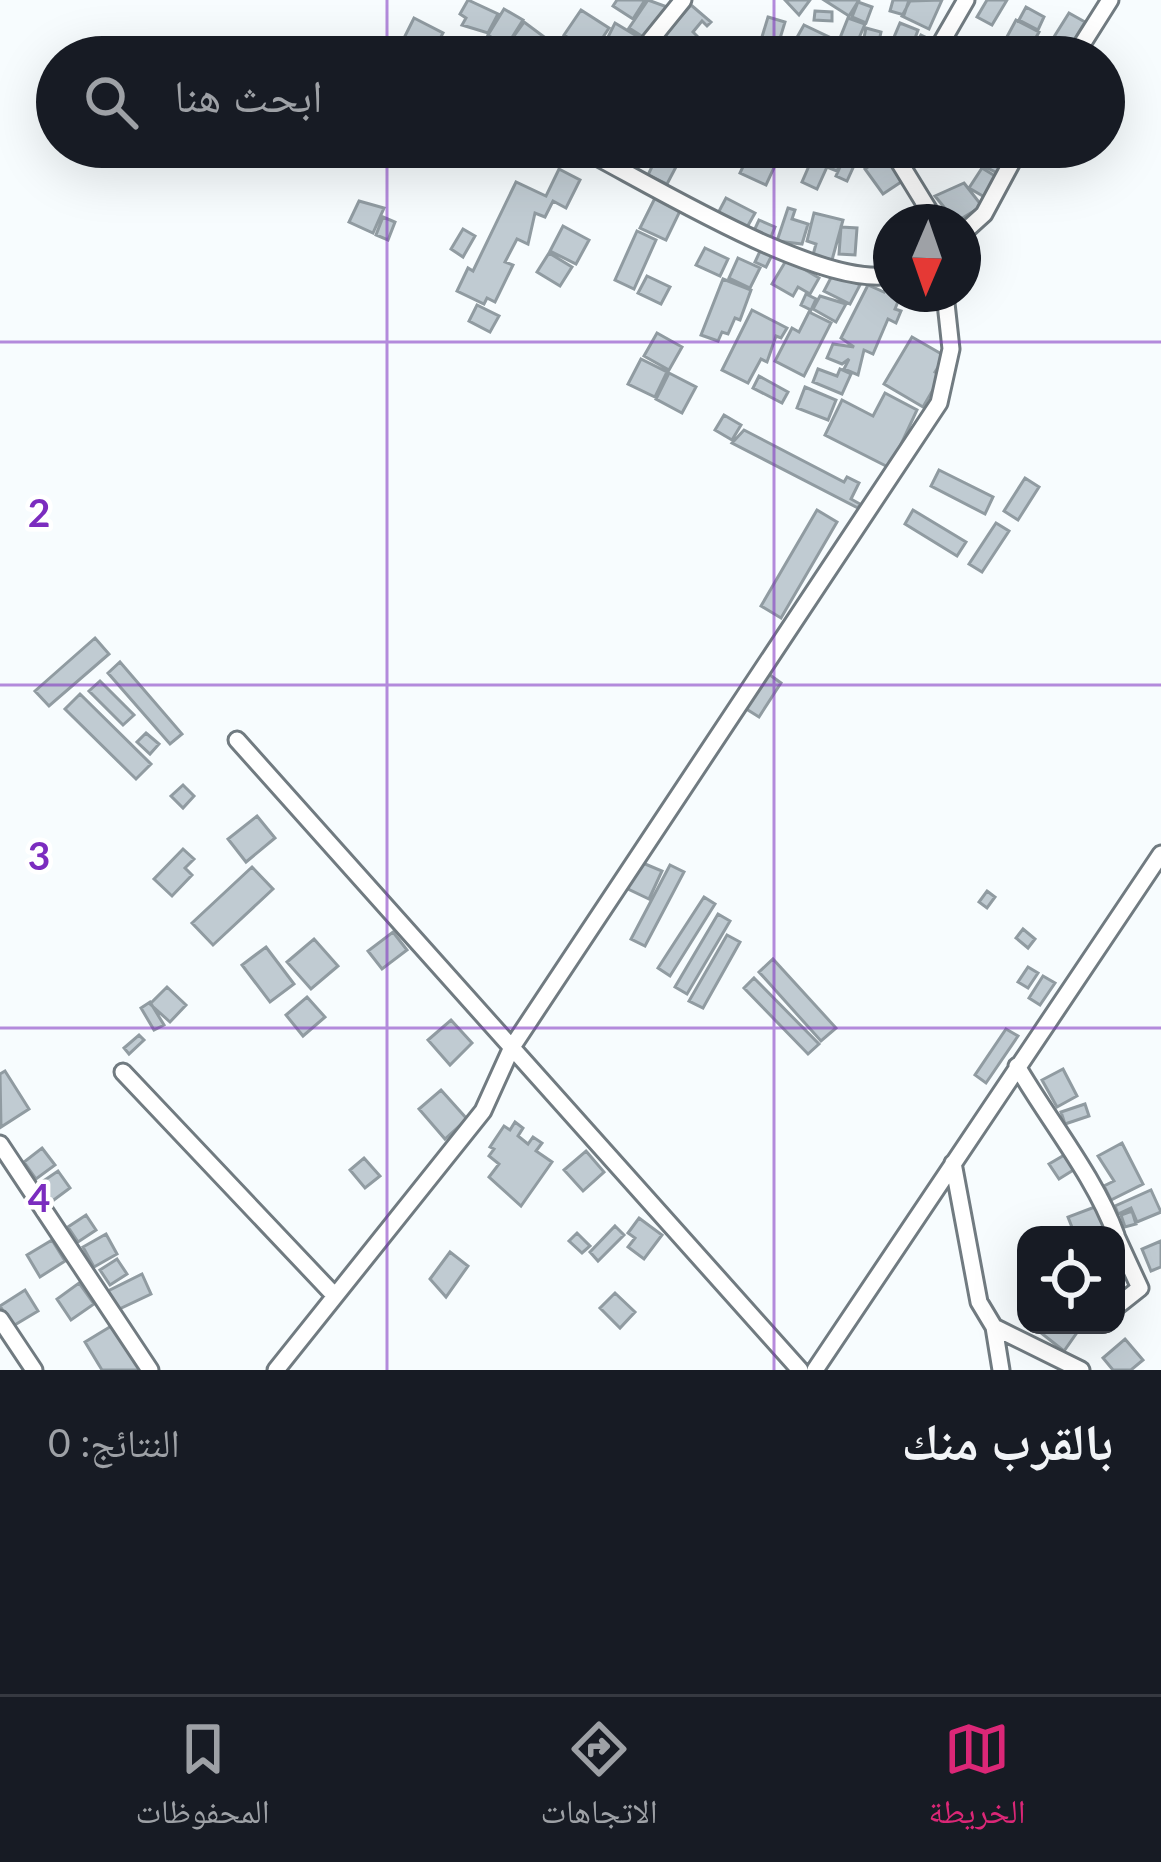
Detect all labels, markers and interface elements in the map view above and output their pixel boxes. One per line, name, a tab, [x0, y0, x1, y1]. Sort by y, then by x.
search box	[36, 36, 1125, 168]
text: ابحث هنا	[174, 68, 323, 122]
icon: search	[78, 69, 144, 135]
north arrow	[873, 204, 981, 312]
text: 2	[28, 489, 50, 535]
text: 3	[28, 832, 50, 878]
text: 4	[28, 1174, 50, 1220]
map controls	[1017, 1226, 1125, 1334]
button: locate	[1017, 1226, 1125, 1334]
text: بالقرب منك	[902, 1410, 1113, 1471]
text: النتائج: 0	[48, 1419, 180, 1465]
tab: المحفوظات	[135, 1716, 270, 1844]
tab: الاتجاهات	[540, 1716, 658, 1844]
tab: الخريطة	[928, 1716, 1026, 1844]

